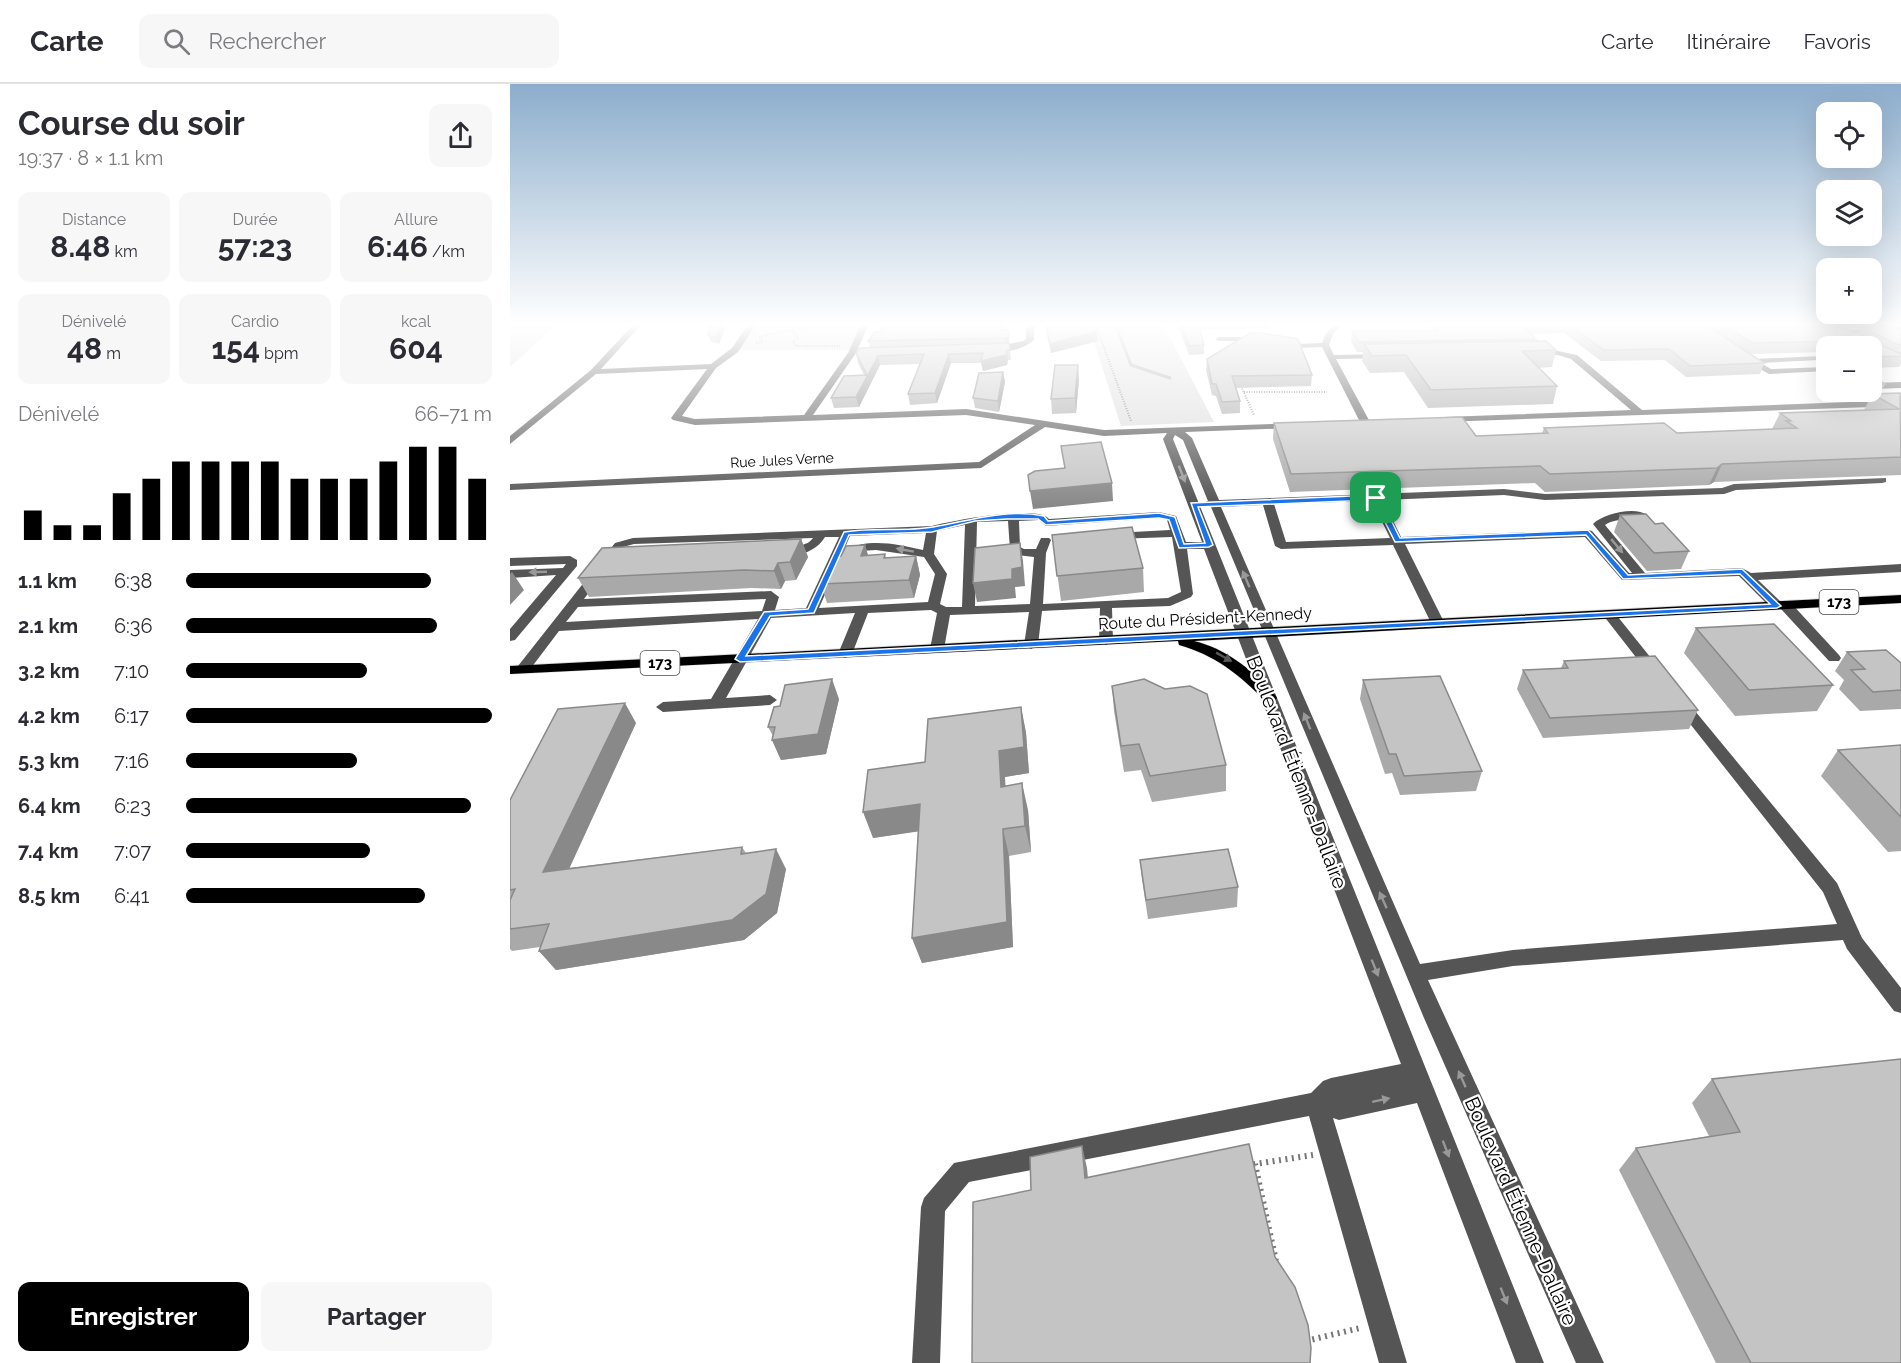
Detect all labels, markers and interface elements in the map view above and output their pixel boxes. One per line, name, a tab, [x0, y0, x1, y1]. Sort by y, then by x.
search box	[139, 14, 559, 68]
text: Carte	[30, 25, 103, 58]
icon: search	[160, 25, 193, 58]
text: Rechercher	[208, 28, 326, 54]
text: Carte	[1601, 29, 1653, 54]
text: Itinéraire	[1686, 29, 1770, 54]
text: Favoris	[1803, 29, 1871, 54]
map controls	[1816, 102, 1882, 402]
button: locate	[1816, 102, 1882, 168]
text: Course du soir	[18, 104, 245, 143]
button: share	[429, 104, 492, 167]
text: 19:37 · 8 × 1.1 km	[18, 146, 163, 170]
button: layers	[1816, 180, 1882, 246]
text: Distance	[62, 210, 126, 229]
text: Durée	[232, 210, 278, 229]
text: Allure	[394, 210, 438, 229]
text: 8.48	[50, 229, 110, 264]
text: 57:23	[218, 229, 292, 264]
text: 6:46	[367, 229, 428, 264]
text: km	[110, 242, 138, 261]
text: /km	[428, 242, 465, 261]
button: +	[1816, 258, 1882, 324]
text: Dénivelé	[61, 312, 127, 331]
text: Cardio	[231, 312, 279, 331]
text: kcal	[401, 312, 431, 331]
text: 48	[67, 331, 102, 366]
text: 154	[211, 331, 260, 366]
text: 604	[389, 331, 443, 366]
button: −	[1816, 336, 1882, 402]
text: m	[102, 344, 121, 363]
text: bpm	[260, 344, 299, 363]
text: Dénivelé	[18, 402, 99, 426]
text: 66–71 m	[414, 402, 492, 426]
street label: Rue Jules Verne	[730, 449, 834, 471]
one-way arrow	[1178, 465, 1187, 483]
pin	[1350, 472, 1401, 523]
icon: arrive	[1359, 481, 1392, 514]
one-way arrow	[1610, 538, 1623, 554]
one-way arrow	[896, 545, 915, 554]
one-way arrow	[528, 567, 547, 577]
text: 1.1 km	[18, 569, 77, 593]
text: 6:38	[114, 569, 152, 593]
one-way arrow	[1241, 570, 1251, 588]
road number: 173	[1820, 590, 1858, 614]
street label: Route du Président-Kennedy	[1098, 603, 1313, 634]
text: 2.1 km	[18, 614, 78, 638]
text: 6:36	[114, 614, 153, 638]
road number: 173	[640, 651, 680, 675]
one-way arrow	[1216, 652, 1232, 663]
street label: Boulevard Étienne-Dallaire	[1241, 652, 1353, 892]
text: 3.2 km	[18, 659, 80, 683]
text: 7:10	[114, 659, 149, 683]
text: 4.2 km	[18, 704, 80, 728]
text: 6:17	[114, 704, 149, 728]
one-way arrow	[1302, 712, 1311, 730]
text: 5.3 km	[18, 749, 79, 773]
text: 7:16	[114, 749, 149, 773]
text: 6.4 km	[18, 794, 81, 818]
text: 6:23	[114, 794, 151, 818]
text: 7.4 km	[18, 839, 79, 863]
text: 7:07	[114, 839, 151, 863]
text: 8.5 km	[18, 884, 80, 908]
text: 6:41	[114, 884, 149, 908]
one-way arrow	[1379, 892, 1388, 909]
one-way arrow	[1370, 959, 1380, 977]
one-way arrow	[1457, 1069, 1467, 1087]
street label: Boulevard Étienne-Dallaire	[1460, 1093, 1582, 1329]
one-way arrow	[1372, 1095, 1391, 1104]
one-way arrow	[1442, 1141, 1452, 1159]
button: Enregistrer	[18, 1282, 249, 1351]
button: Partager	[261, 1282, 492, 1351]
one-way arrow	[1499, 1288, 1509, 1306]

